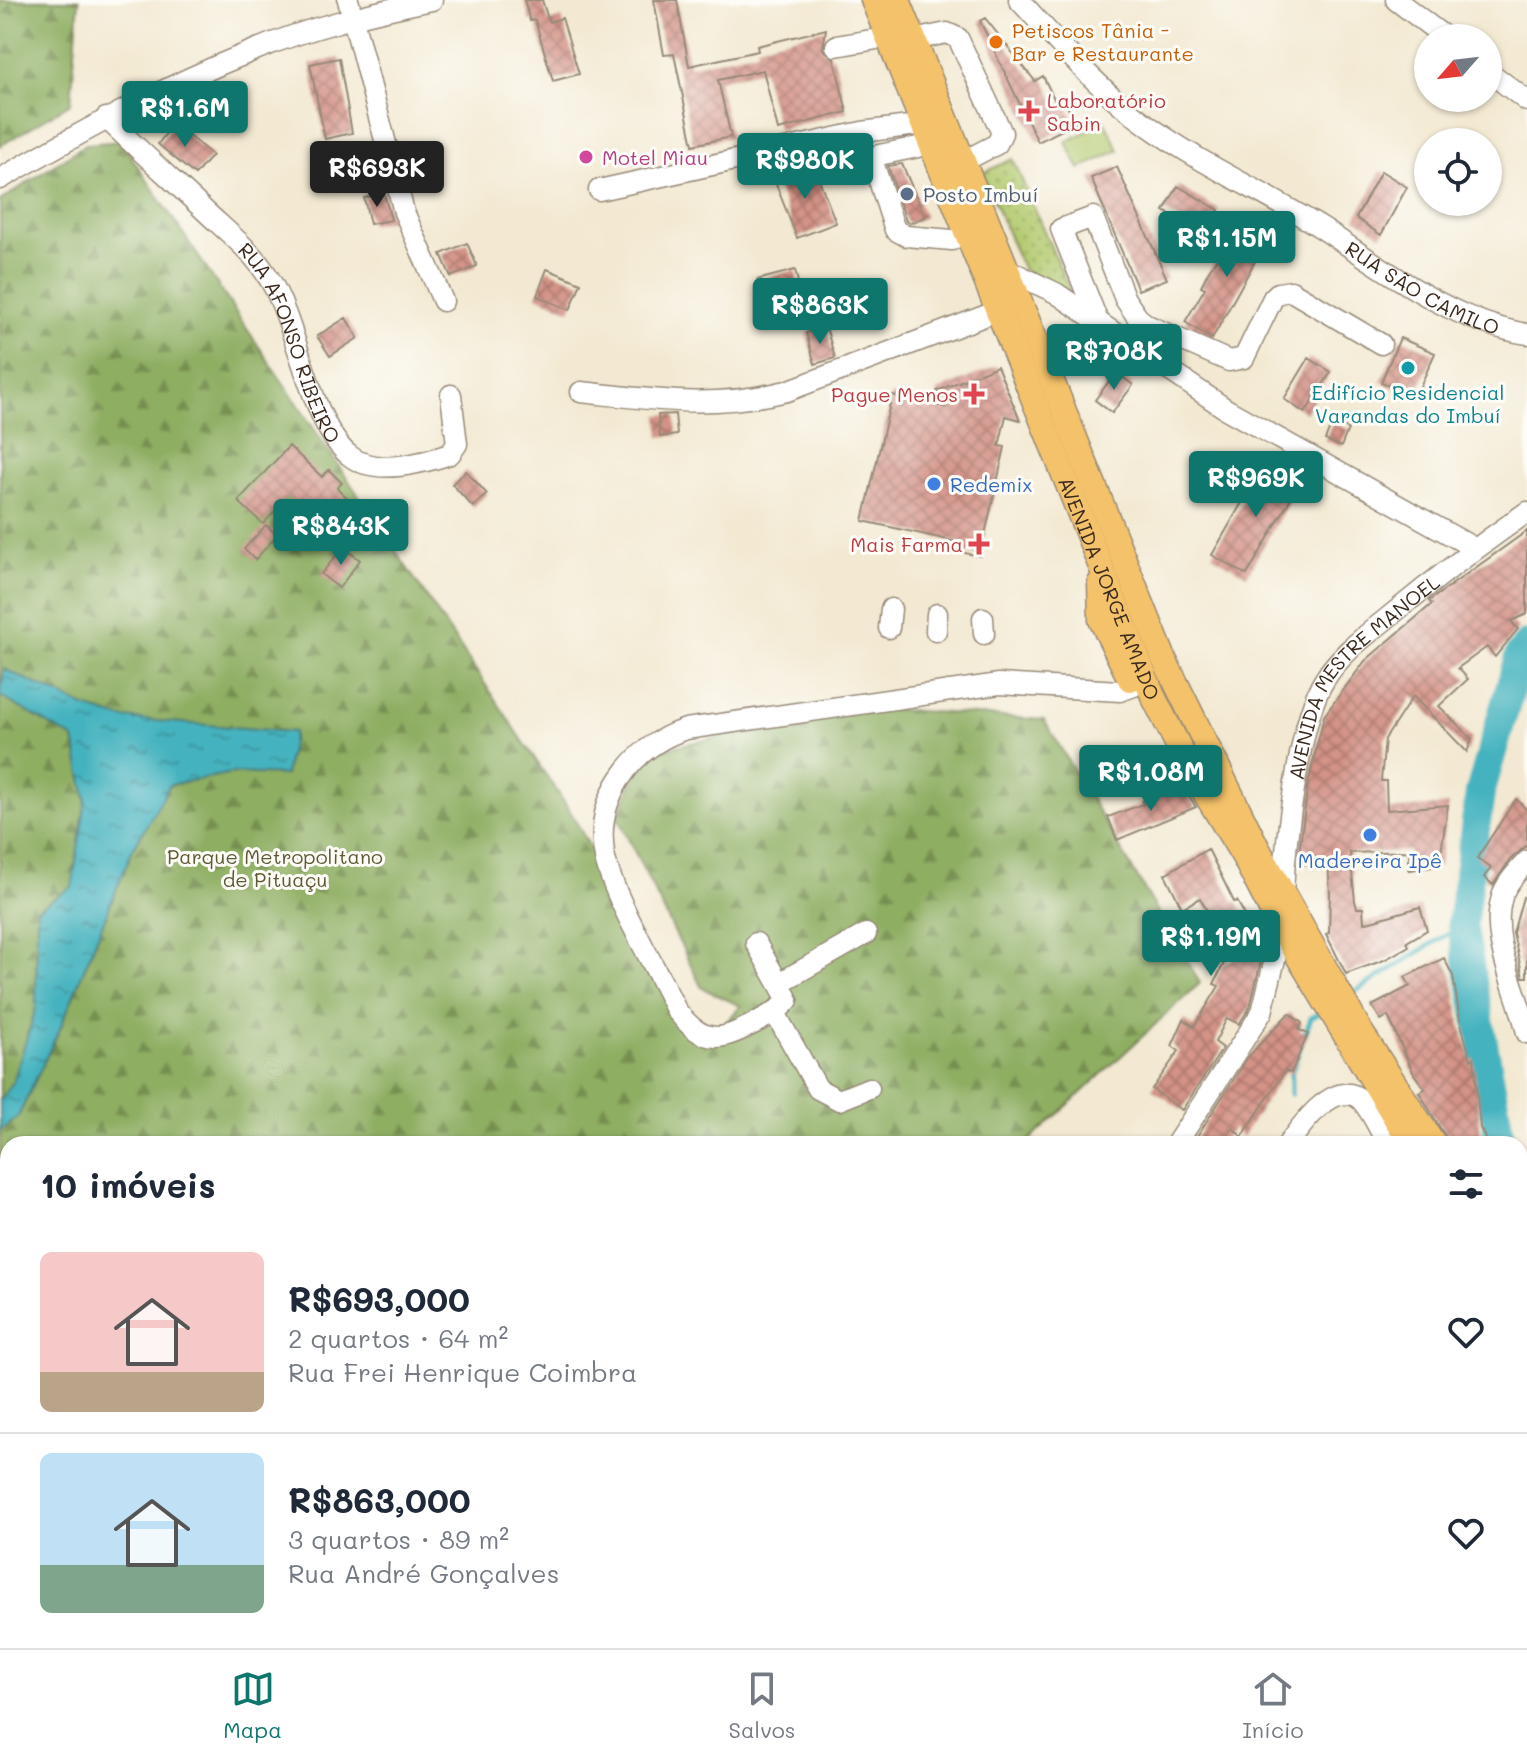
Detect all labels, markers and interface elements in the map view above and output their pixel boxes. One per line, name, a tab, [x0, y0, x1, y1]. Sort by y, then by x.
place label: Petiscos Tânia - Bar e Restaurante	[1012, 17, 1194, 66]
north arrow	[1414, 24, 1502, 112]
map controls	[1414, 24, 1502, 216]
marker: Petiscos Tânia - Bar e Restaurante	[987, 33, 1005, 51]
pin: R$1.6M	[120, 81, 250, 149]
place label: Laboratório Sabin	[1047, 87, 1166, 136]
text: R$1.6M	[140, 90, 230, 124]
marker: Laboratório Sabin	[1018, 100, 1040, 122]
button: locate	[1414, 128, 1502, 216]
pin: R$980K	[740, 133, 870, 201]
pin: R$693K	[312, 141, 442, 209]
text: R$980K	[755, 142, 855, 176]
place label: Motel Miau	[602, 144, 708, 170]
marker: Motel Miau	[577, 148, 595, 166]
text: R$693K	[328, 150, 426, 184]
place label: Posto Imbuí	[923, 181, 1039, 207]
marker: Posto Imbuí	[898, 185, 916, 203]
pin: R$1.15M	[1153, 211, 1301, 279]
text: R$1.15M	[1176, 220, 1278, 254]
street label: RUA SÃO CAMILO	[1341, 235, 1503, 340]
street label: RUA AFONSO RIBEIRO	[233, 236, 347, 448]
pin: R$863K	[755, 278, 885, 346]
text: R$863K	[771, 287, 869, 321]
pin: R$708K	[1049, 324, 1179, 392]
text: R$708K	[1065, 333, 1163, 367]
marker: Edifício Residencial Varandas do Imbuí	[1399, 359, 1417, 377]
place label: Edifício Residencial Varandas do Imbuí	[1312, 379, 1505, 428]
place label: Pague Menos	[831, 381, 958, 407]
marker: Pague Menos	[965, 385, 983, 403]
pin: R$969K	[1191, 451, 1321, 519]
text: R$969K	[1207, 460, 1305, 494]
place label: Redemix	[950, 471, 1033, 497]
street label: AVENIDA JORGE AMADO	[1053, 473, 1166, 704]
marker: Redemix	[925, 475, 943, 493]
pin: R$843K	[276, 499, 406, 567]
text: R$843K	[291, 508, 391, 542]
place label: Mais Farma	[850, 531, 963, 557]
marker: Mais Farma	[970, 535, 988, 553]
street label: AVENIDA MESTRE MANOEL	[1283, 568, 1445, 782]
pin: R$1.08M	[1077, 745, 1225, 813]
text: R$1.08M	[1097, 754, 1205, 788]
marker: Madereira Ipê	[1361, 826, 1379, 844]
park label: Parque Metropolitano de Pituaçu	[167, 843, 383, 892]
place label: Madereira Ipê	[1298, 847, 1442, 873]
pin: R$1.19M	[1137, 910, 1285, 978]
text: R$1.19M	[1160, 919, 1262, 953]
text: 10 imóveis	[40, 1162, 216, 1207]
icon: filters	[1444, 1162, 1488, 1206]
text: R$693,000	[288, 1276, 470, 1321]
icon: home	[104, 1284, 200, 1380]
icon: heart	[1444, 1310, 1488, 1354]
text: 2 quartos · 64 m²	[288, 1321, 508, 1355]
text: Rua Frei Henrique Coimbra	[288, 1355, 637, 1389]
text: R$863,000	[288, 1477, 471, 1522]
icon: home	[104, 1485, 200, 1581]
icon: heart	[1444, 1511, 1488, 1555]
text: 3 quartos · 89 m²	[288, 1522, 509, 1556]
text: Rua André Gonçalves	[288, 1556, 559, 1590]
tab: Mapa	[223, 1667, 282, 1744]
tab: Salvos	[729, 1667, 796, 1744]
tab: Início	[1242, 1667, 1304, 1744]

